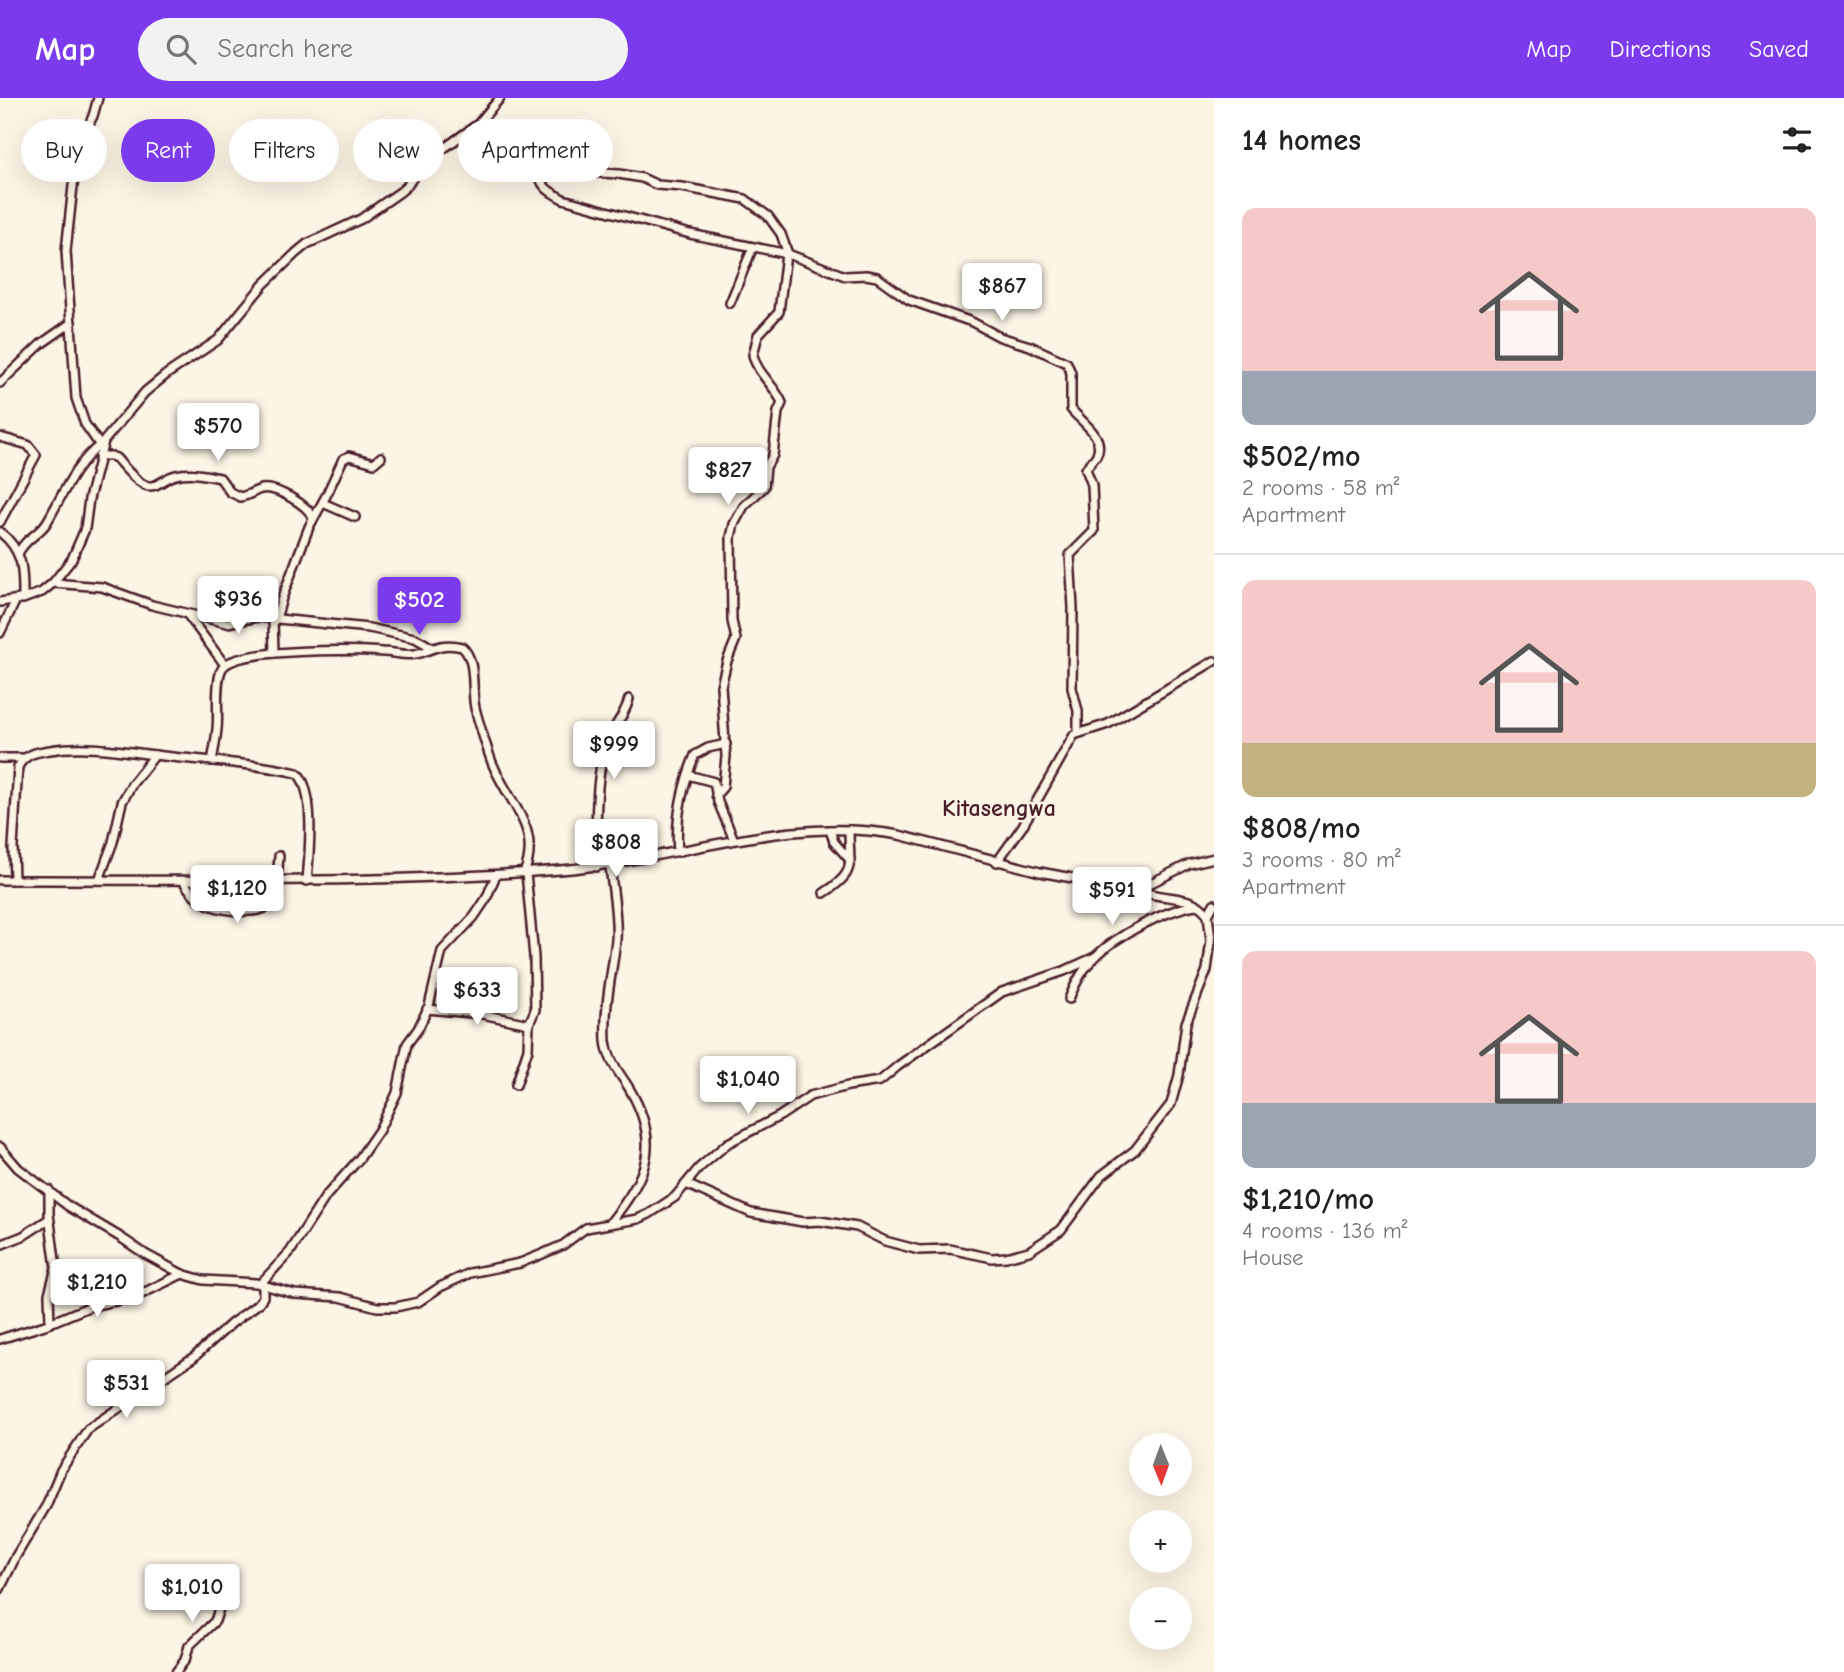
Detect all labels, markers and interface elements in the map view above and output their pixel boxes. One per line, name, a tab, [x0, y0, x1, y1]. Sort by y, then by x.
search box	[138, 18, 628, 81]
text: Map	[35, 30, 96, 68]
icon: search	[162, 30, 200, 68]
text: Search here	[218, 34, 353, 64]
text: Map	[1526, 35, 1572, 63]
text: Directions	[1610, 35, 1711, 63]
text: Saved	[1749, 35, 1809, 63]
chip: Buy	[21, 119, 107, 182]
chip: Rent	[121, 119, 215, 182]
chip: Filters	[229, 119, 339, 182]
chip: New	[353, 119, 444, 182]
chip: Apartment	[458, 119, 613, 182]
icon: filters	[1778, 121, 1816, 159]
text: 14 homes	[1242, 123, 1361, 158]
icon: home	[1466, 253, 1592, 379]
pin: $867	[961, 264, 1043, 323]
text: $867	[978, 272, 1026, 299]
pin: $570	[177, 404, 259, 463]
text: $570	[193, 412, 243, 439]
text: $502/mo	[1242, 439, 1361, 474]
pin: $827	[687, 448, 769, 507]
text: $827	[704, 456, 752, 483]
text: 2 rooms · 58 m²	[1242, 474, 1400, 501]
text: Apartment	[1242, 501, 1345, 528]
pin: $936	[197, 576, 279, 636]
pin: $502	[378, 578, 460, 637]
text: $936	[213, 585, 263, 612]
text: $502	[394, 586, 444, 613]
icon: home	[1466, 625, 1592, 751]
pin: $999	[573, 722, 655, 781]
text: $999	[589, 730, 639, 757]
district label: Kitasengwa	[942, 794, 1056, 822]
text: $808/mo	[1242, 811, 1360, 846]
pin: $808	[575, 820, 657, 879]
text: $808	[591, 828, 641, 855]
text: 3 rooms · 80 m²	[1242, 846, 1401, 873]
pin: $1,120	[180, 866, 294, 925]
pin: $591	[1071, 868, 1153, 927]
text: Apartment	[1242, 873, 1345, 900]
text: $1,120	[207, 874, 267, 901]
text: $591	[1088, 876, 1136, 903]
pin: $633	[436, 968, 518, 1027]
text: $633	[453, 976, 501, 1003]
icon: home	[1466, 996, 1592, 1122]
pin: $1,040	[691, 1056, 805, 1116]
text: $1,040	[716, 1065, 780, 1092]
text: $1,210/mo	[1242, 1182, 1374, 1217]
text: 4 rooms · 136 m²	[1242, 1217, 1408, 1244]
text: House	[1242, 1244, 1304, 1271]
pin: $1,210	[40, 1260, 154, 1319]
text: $1,210	[67, 1268, 127, 1295]
pin: $531	[85, 1360, 167, 1420]
text: $531	[103, 1369, 149, 1396]
north arrow	[1129, 1433, 1192, 1496]
map controls	[1129, 1433, 1192, 1650]
button: +	[1129, 1510, 1192, 1573]
pin: $1,010	[135, 1564, 249, 1624]
text: $1,010	[161, 1573, 223, 1600]
button: −	[1129, 1587, 1192, 1650]

